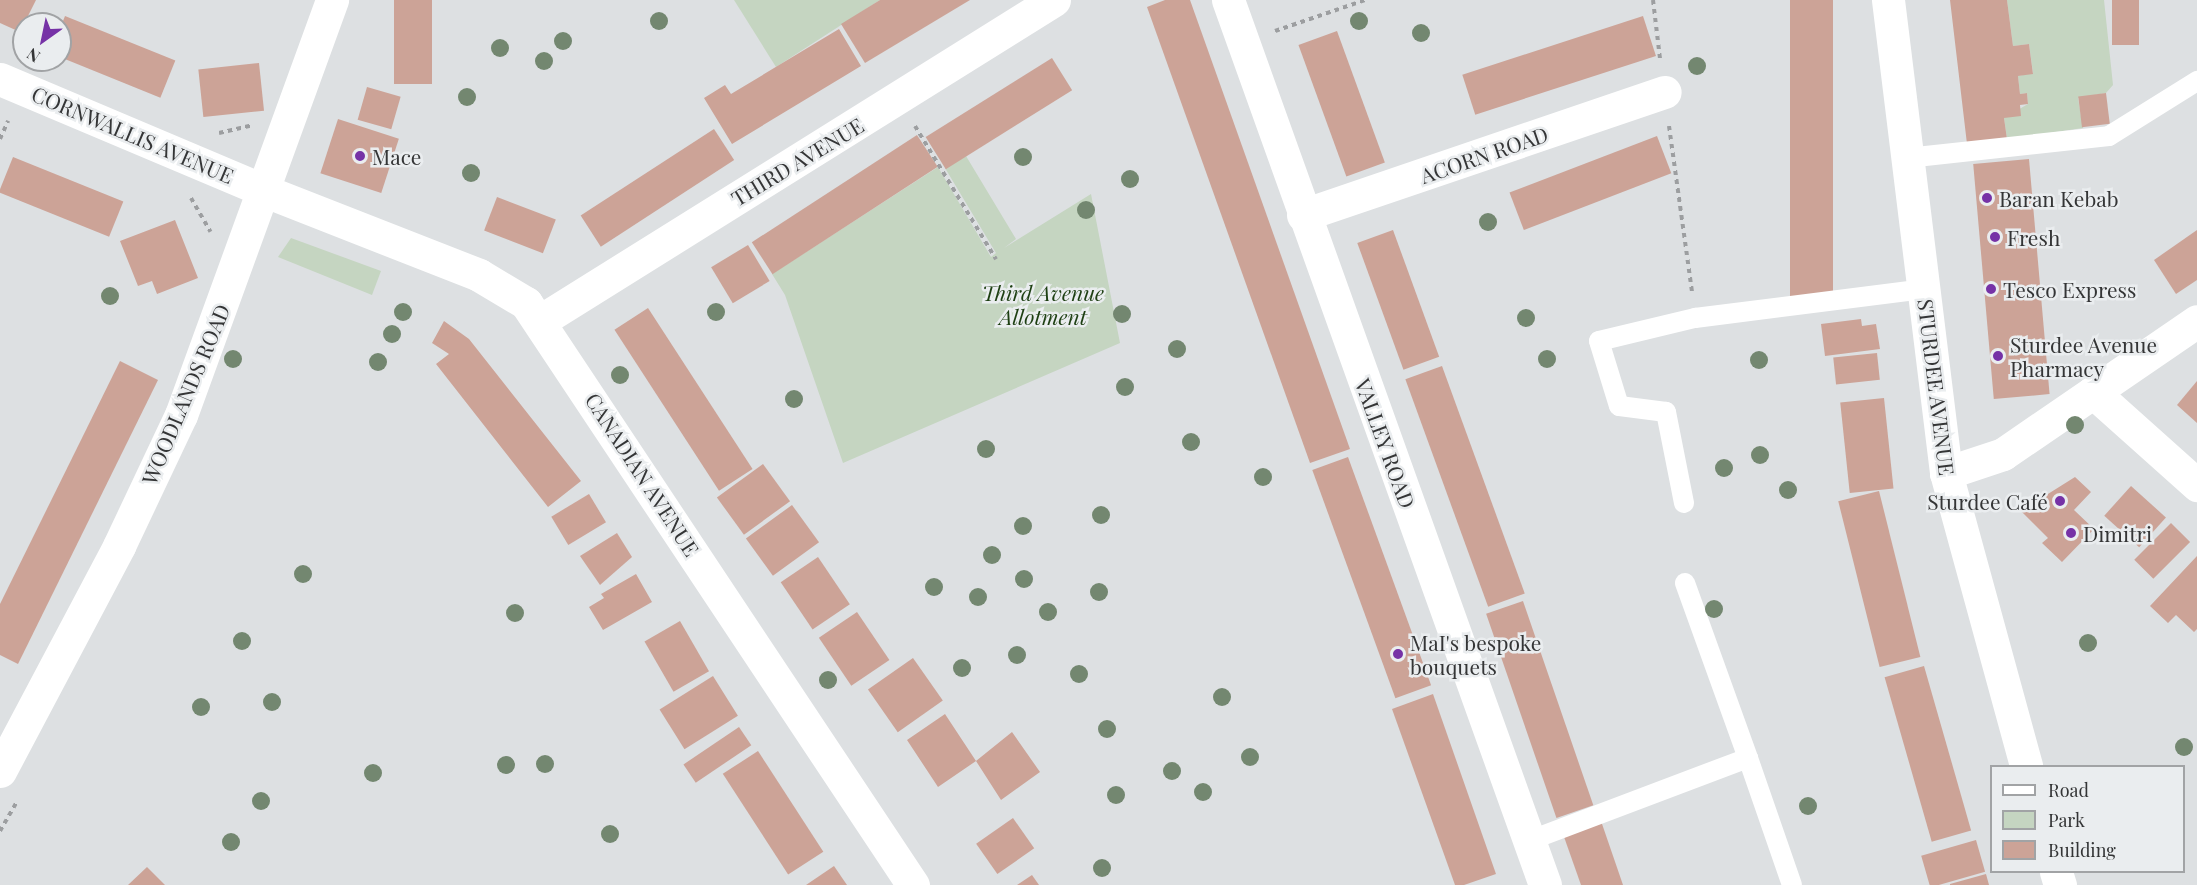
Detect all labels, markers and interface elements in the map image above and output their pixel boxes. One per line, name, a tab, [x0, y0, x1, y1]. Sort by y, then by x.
north arrow	[12, 12, 72, 72]
text: N	[22, 44, 44, 68]
street label: CORNWALLIS AVENUE	[28, 80, 238, 188]
street label: THIRD AVENUE	[726, 112, 868, 210]
street label: ACORN ROAD	[1417, 120, 1551, 188]
place label: Mace	[372, 143, 421, 169]
marker: Mace	[353, 149, 367, 163]
place label: Baran Kebab	[1999, 185, 2119, 211]
marker: Baran Kebab	[1980, 191, 1994, 205]
place label: Fresh	[2007, 224, 2060, 250]
marker: Fresh	[1988, 230, 2002, 244]
place label: Tesco Express	[2003, 276, 2136, 302]
park label: Third Avenue Allotment	[982, 279, 1104, 329]
marker: Tesco Express	[1984, 282, 1998, 296]
street label: STURDEE AVENUE	[1914, 297, 1960, 477]
street label: WOODLANDS ROAD	[136, 300, 234, 488]
place label: Sturdee Avenue Pharmacy	[2010, 331, 2158, 381]
marker: Sturdee Avenue Pharmacy	[1991, 349, 2005, 363]
street label: VALLEY ROAD	[1351, 374, 1421, 512]
street label: CANADIAN AVENUE	[581, 388, 705, 560]
place label: Sturdee Café	[1927, 488, 2048, 514]
marker: Sturdee Café	[2053, 494, 2067, 508]
place label: Dimitri	[2083, 520, 2152, 546]
marker: Dimitri	[2064, 526, 2078, 540]
place label: MaI's bespoke bouquets	[1410, 629, 1541, 679]
marker: MaI's bespoke bouquets	[1391, 647, 1405, 661]
legend	[1990, 765, 2185, 873]
text: Road	[2048, 778, 2089, 802]
text: Park	[2048, 808, 2085, 832]
text: Building	[2048, 838, 2116, 862]

